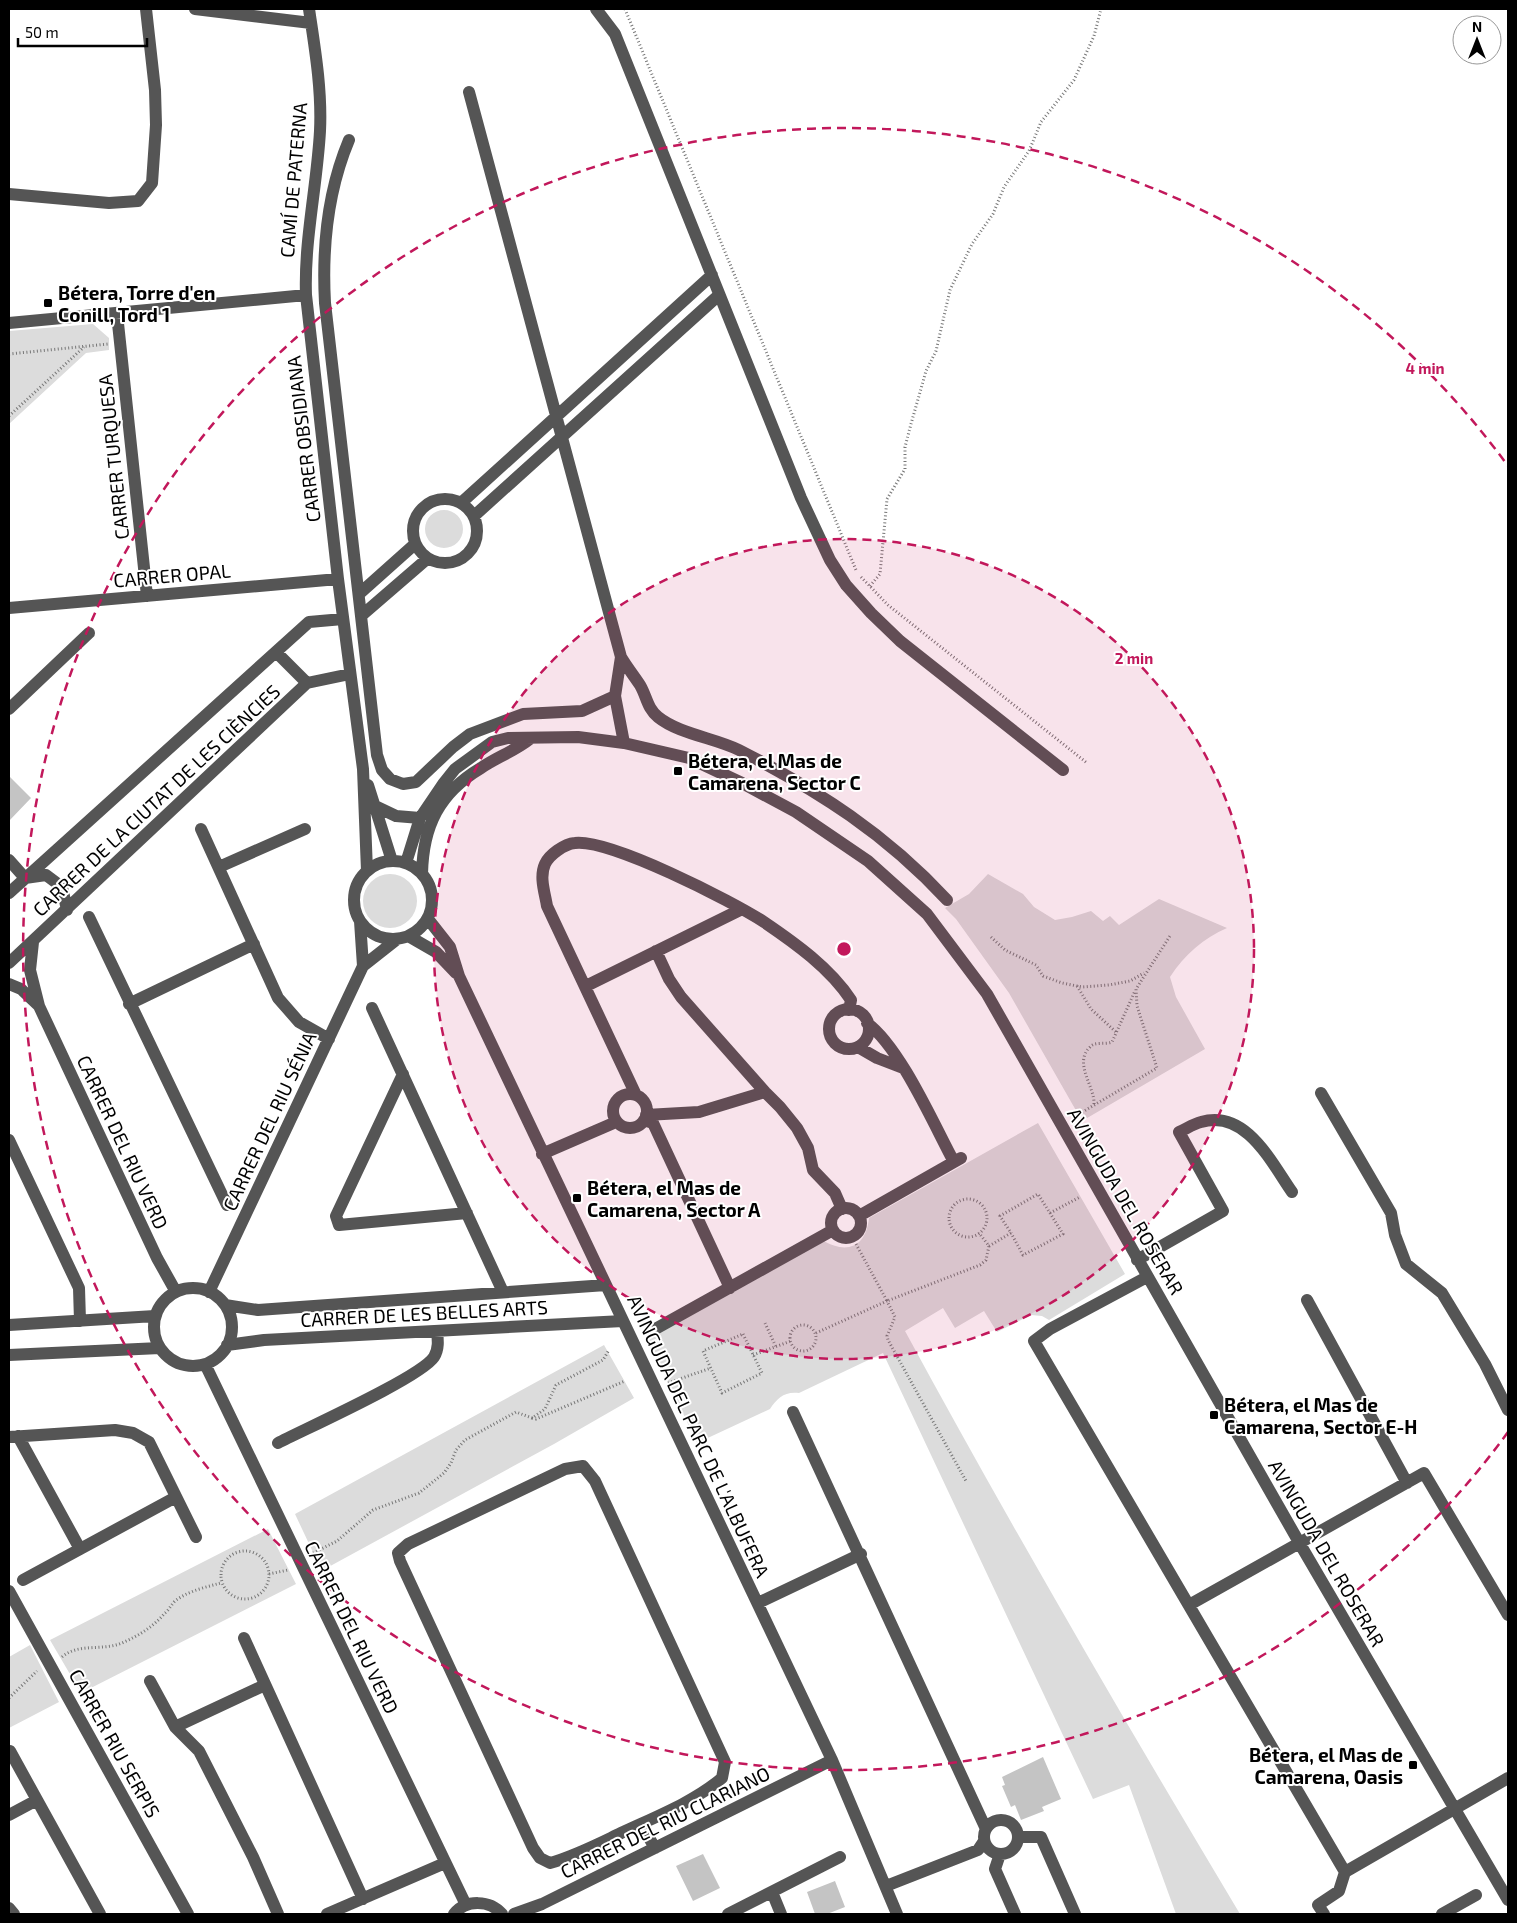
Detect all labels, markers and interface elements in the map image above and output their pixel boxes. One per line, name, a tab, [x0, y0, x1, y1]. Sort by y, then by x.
scale bar	[18, 15, 146, 47]
north arrow	[1452, 15, 1502, 65]
text: N	[1472, 18, 1482, 35]
text: 50 m	[25, 23, 59, 41]
street label: CAMÍ DE PATERNA	[275, 101, 311, 259]
place label: Bétera, Torre d'en Conill, Tord 1	[58, 281, 215, 326]
marker: Bétera, Torre d'en Conill, Tord 1	[42, 297, 54, 309]
street label: CARRER OBSIDIANA	[281, 354, 325, 524]
text: 4 min	[1405, 359, 1445, 377]
street label: CARRER TURQUESA	[93, 373, 133, 541]
street label: CARRER OPAL	[112, 558, 232, 592]
text: 2 min	[1115, 649, 1153, 667]
street label: CARRER DE LA CIUTAT DE LES CIÈNCIES	[28, 679, 284, 921]
place label: Bétera, el Mas de Camarena, Sector C	[688, 749, 861, 794]
marker: Bétera, el Mas de Camarena, Sector C	[672, 765, 684, 777]
centre of rings	[835, 940, 853, 958]
street label: CARRER DEL RIU SÉNIA	[217, 1028, 321, 1214]
street label: CARRER DEL RIU VERD	[73, 1051, 173, 1233]
street label: AVINGUDA DEL ROSERAR	[1063, 1104, 1189, 1298]
place label: Bétera, el Mas de Camarena, Sector A	[587, 1176, 761, 1221]
marker: Bétera, el Mas de Camarena, Sector A	[571, 1192, 583, 1204]
street label: AVINGUDA DEL PARC DE L'ALBUFERA	[623, 1291, 775, 1581]
street label: CARRER DE LES BELLES ARTS	[300, 1295, 548, 1331]
place label: Bétera, el Mas de Camarena, Sector E-H	[1224, 1393, 1418, 1438]
marker: Bétera, el Mas de Camarena, Sector E-H	[1208, 1409, 1220, 1421]
street label: AVINGUDA DEL ROSERAR	[1264, 1456, 1390, 1650]
street label: CARRER DEL RIU VERD	[300, 1537, 404, 1717]
street label: CARRER RIU SERPIS	[65, 1665, 165, 1821]
place label: Bétera, el Mas de Camarena, Oasis	[1249, 1743, 1403, 1788]
marker: Bétera, el Mas de Camarena, Oasis	[1407, 1759, 1419, 1771]
street label: CARRER DEL RIU CLARIANO	[556, 1761, 774, 1883]

